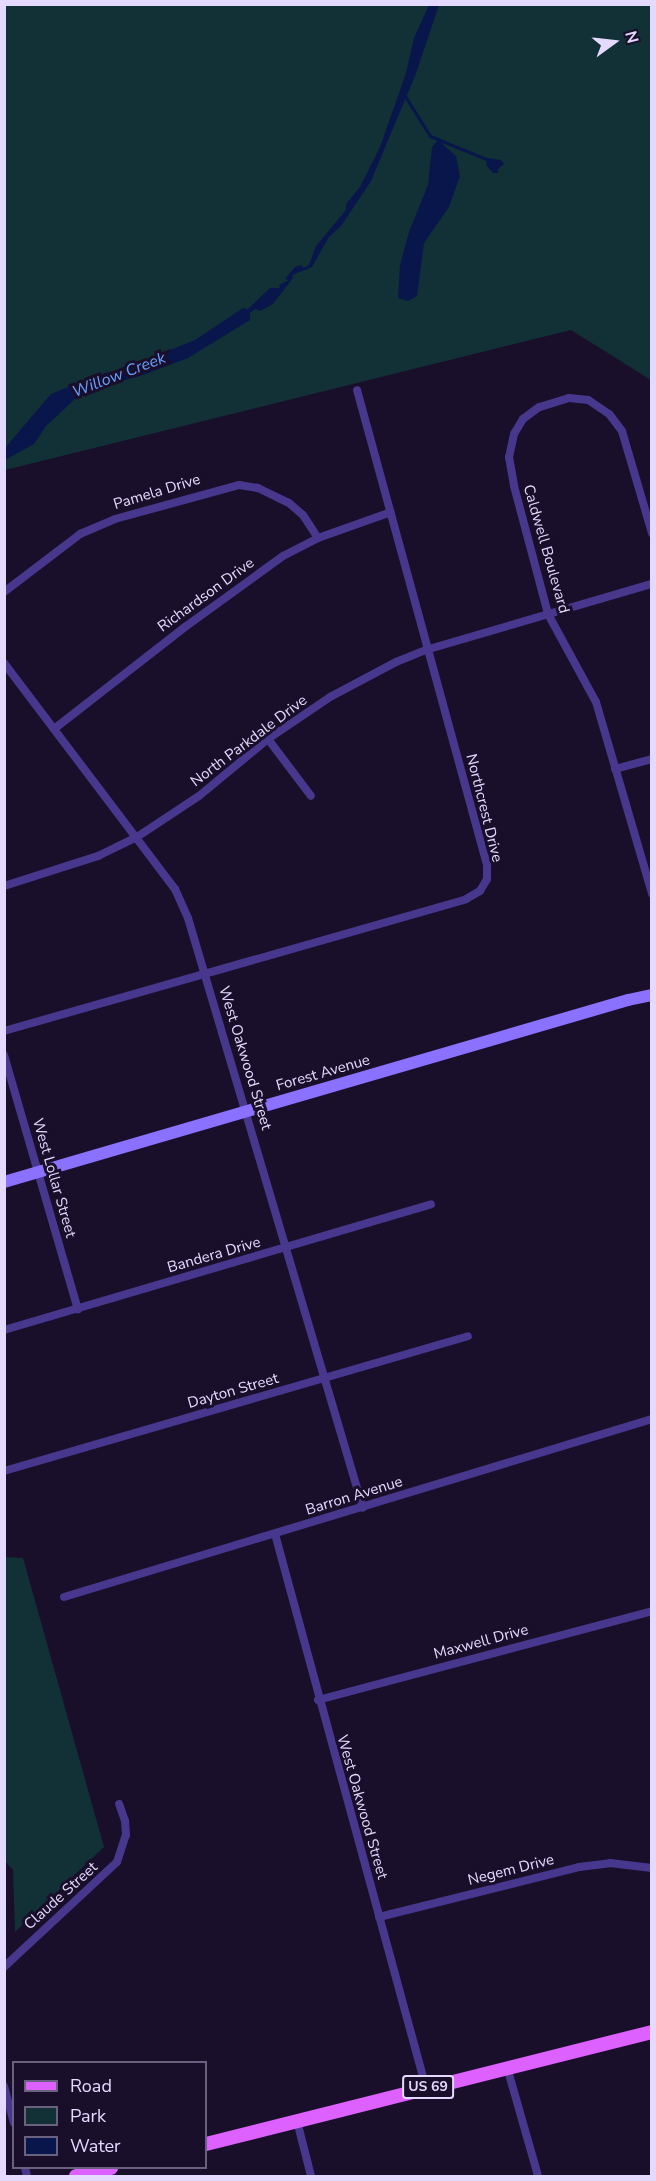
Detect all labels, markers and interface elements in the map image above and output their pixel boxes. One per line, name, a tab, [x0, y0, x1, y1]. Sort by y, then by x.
north arrow	[584, 12, 644, 72]
text: N	[619, 29, 644, 46]
water label: Willow Creek	[70, 348, 168, 402]
street label: Pamela Drive	[111, 470, 203, 514]
street label: Caldwell Boulevard	[519, 483, 573, 615]
street label: Richardson Drive	[154, 554, 258, 636]
street label: North Parkdale Drive	[187, 691, 311, 791]
street label: Northcrest Drive	[462, 752, 506, 864]
street label: West Oakwood Street	[215, 984, 275, 1132]
street label: Forest Avenue	[274, 1051, 372, 1095]
street label: West Lollar Street	[28, 1116, 80, 1240]
street label: Bandera Drive	[165, 1233, 263, 1277]
street label: Dayton Street	[185, 1369, 281, 1413]
street label: Barron Avenue	[303, 1473, 405, 1519]
street label: Maxwell Drive	[432, 1621, 530, 1663]
street label: West Oakwood Street	[333, 1733, 391, 1881]
street label: Negem Drive	[466, 1851, 556, 1889]
street label: Claude Street	[21, 1858, 101, 1934]
legend	[12, 2061, 207, 2169]
text: Road	[70, 2074, 112, 2098]
road number: US 69	[401, 2076, 455, 2098]
text: Park	[70, 2104, 106, 2128]
text: Water	[70, 2134, 121, 2158]

